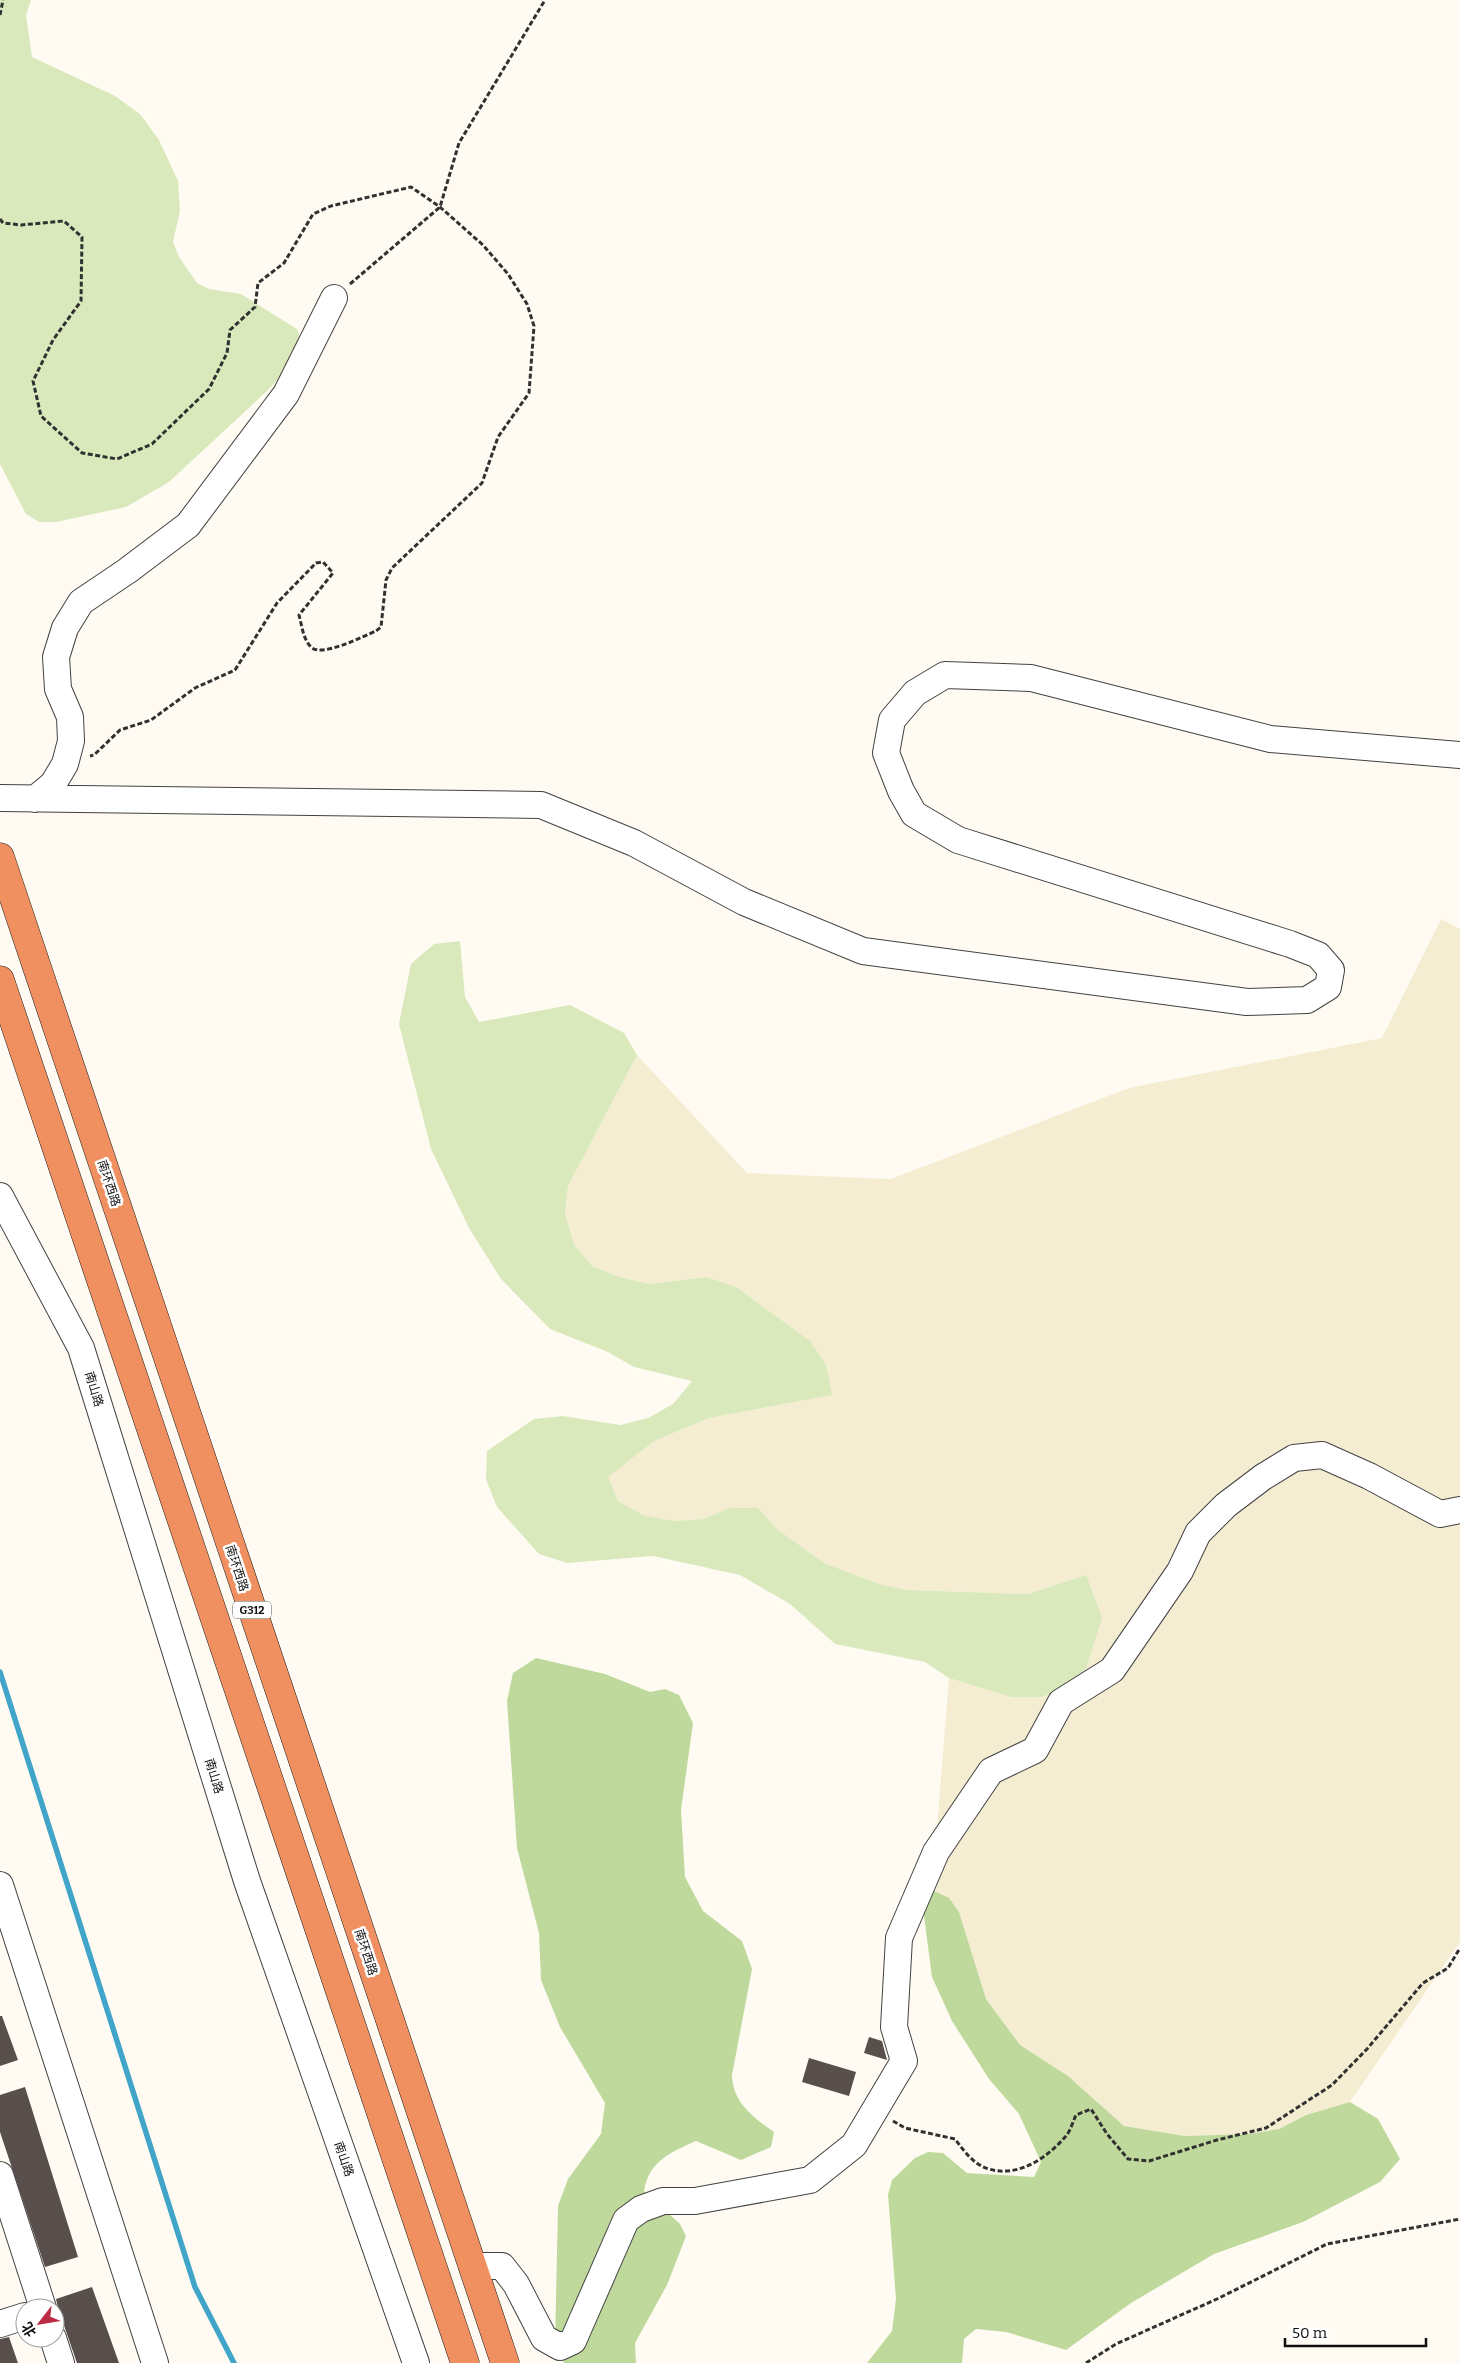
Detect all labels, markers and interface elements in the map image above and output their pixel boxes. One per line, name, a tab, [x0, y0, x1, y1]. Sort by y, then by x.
street label: 南环西路	[95, 1158, 123, 1208]
street label: 南山路	[82, 1370, 106, 1408]
street label: 南环西路	[223, 1543, 251, 1593]
road number: G312	[233, 1602, 271, 1618]
street label: 南山路	[202, 1757, 226, 1795]
street label: 南环西路	[352, 1927, 380, 1977]
street label: 南山路	[332, 2140, 356, 2178]
north arrow	[15, 2298, 65, 2348]
scale bar	[1285, 2316, 1426, 2348]
text: 北	[18, 2319, 40, 2340]
text: 50 m	[1292, 2324, 1328, 2342]

